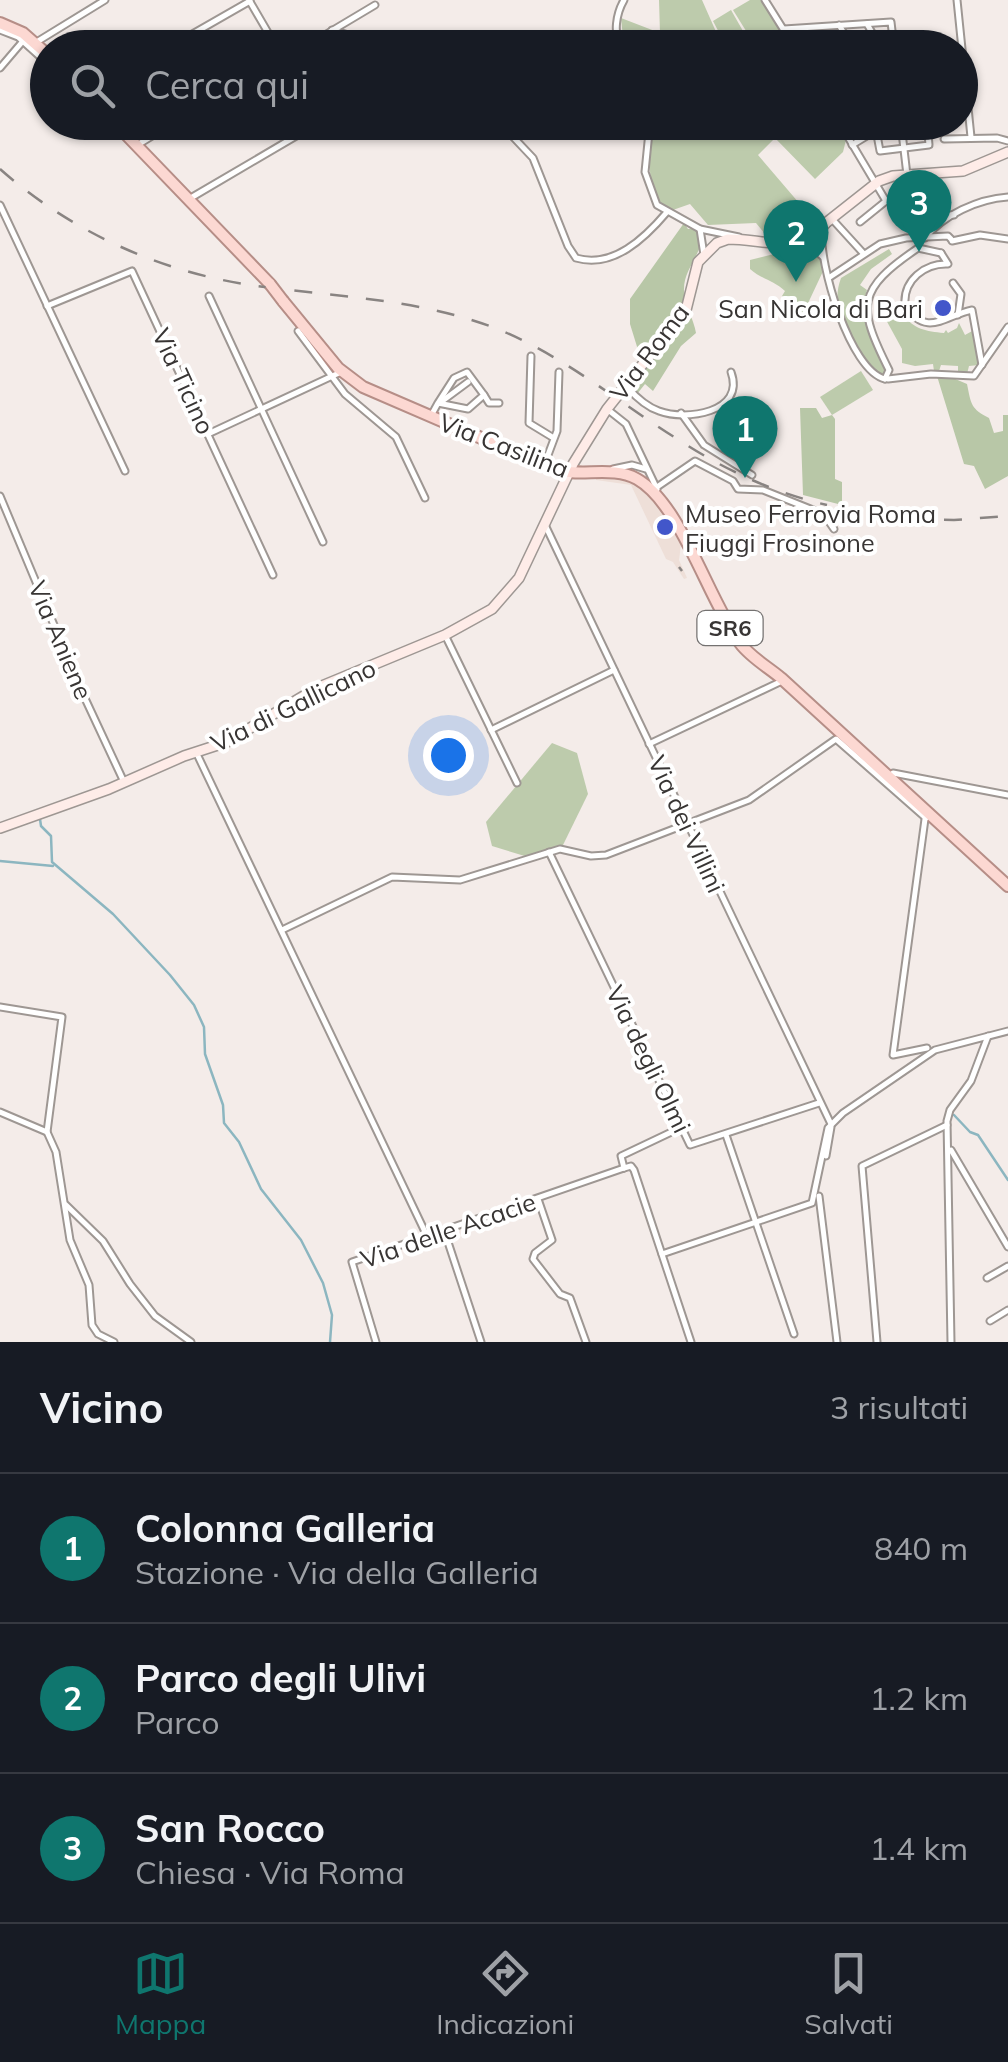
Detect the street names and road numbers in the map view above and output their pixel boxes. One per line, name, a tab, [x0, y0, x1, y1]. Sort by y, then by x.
street label: Via Roma	[603, 297, 695, 407]
street label: Via Ticino	[146, 323, 222, 439]
street label: Via Casilina	[435, 406, 573, 484]
street label: Via Aniene	[22, 576, 100, 704]
road number: SR6	[698, 611, 762, 645]
street label: Via di Gallicano	[205, 652, 381, 758]
street label: Via dei Villini	[642, 750, 732, 898]
street label: Via degli Olmi	[600, 980, 698, 1138]
street label: Via delle Acacie	[356, 1186, 540, 1274]

